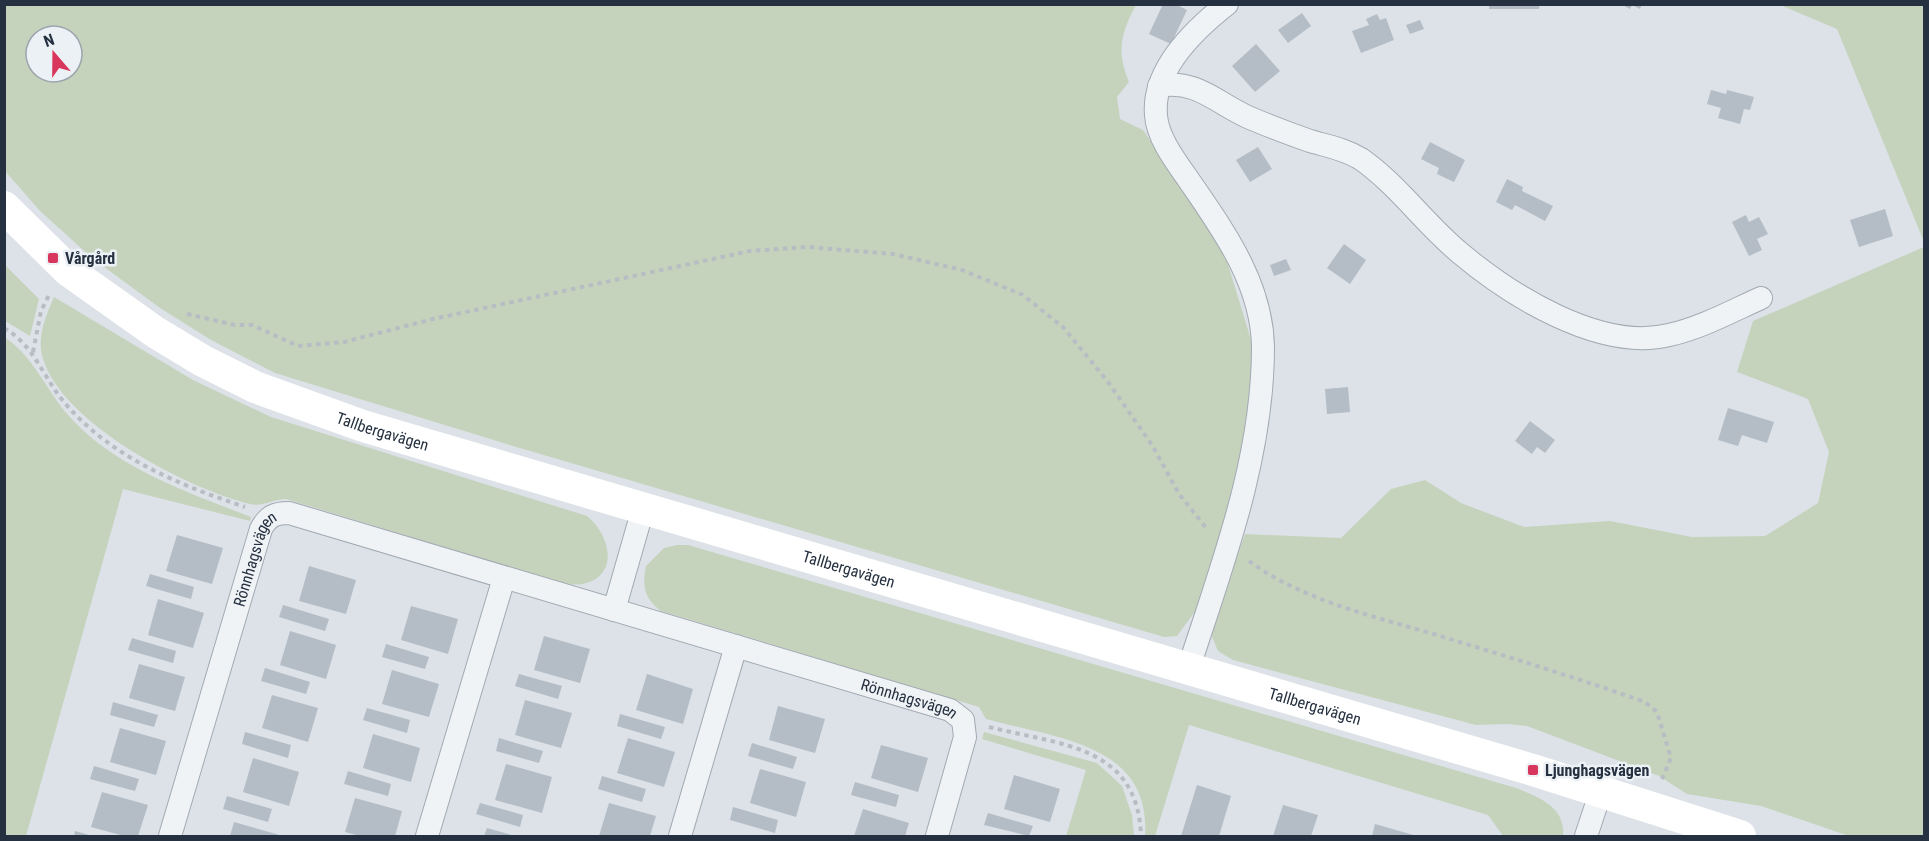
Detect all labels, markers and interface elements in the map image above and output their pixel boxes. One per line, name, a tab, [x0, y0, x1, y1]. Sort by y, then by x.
north arrow	[24, 24, 84, 84]
text: N	[41, 30, 57, 51]
place label: Vårgård	[65, 249, 115, 268]
marker: Vårgård	[46, 251, 60, 265]
street label: Tallbergavägen	[334, 408, 431, 454]
street label: Rönnhagsvägen	[229, 507, 280, 609]
street label: Tallbergavägen	[800, 546, 897, 591]
street label: Rönnhagsvägen	[859, 674, 962, 722]
street label: Tallbergavägen	[1266, 683, 1364, 728]
place label: Ljunghagsvägen	[1545, 761, 1649, 780]
marker: Ljunghagsvägen	[1526, 763, 1540, 777]

